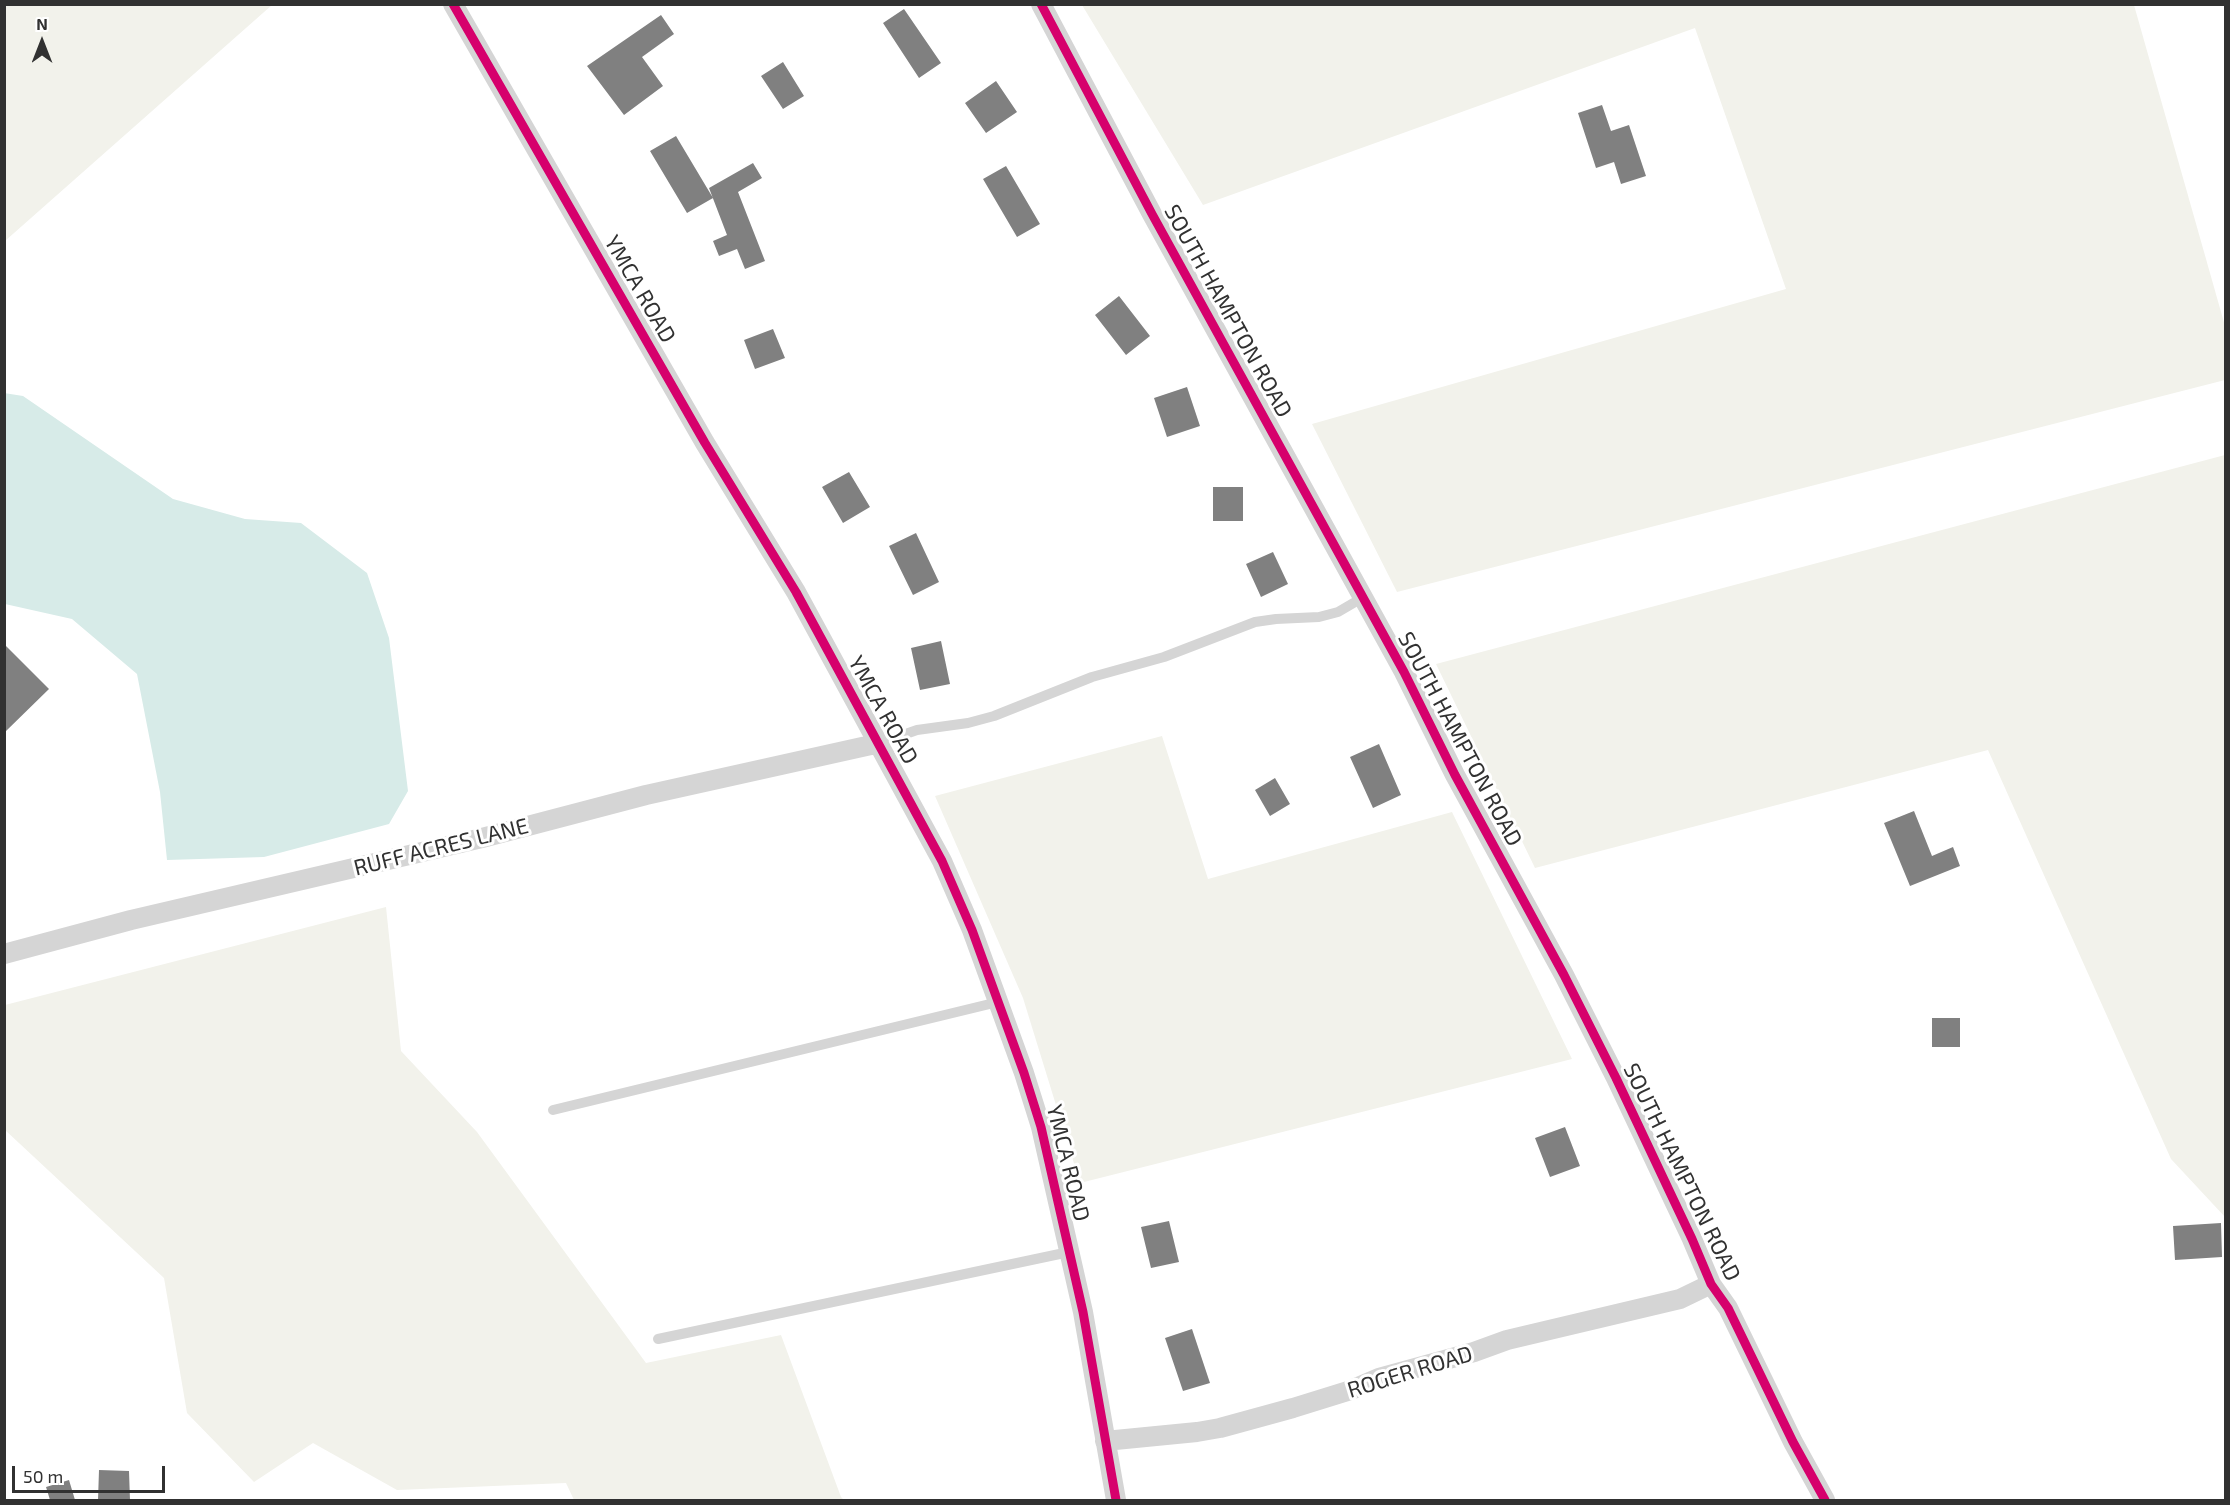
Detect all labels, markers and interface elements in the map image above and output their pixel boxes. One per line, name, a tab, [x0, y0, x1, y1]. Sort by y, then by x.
north arrow	[12, 12, 72, 72]
text: N	[36, 14, 48, 33]
street label: SOUTH HAMPTON ROAD	[1159, 200, 1297, 422]
street label: YMCA ROAD	[599, 231, 681, 347]
street label: SOUTH HAMPTON ROAD	[1392, 627, 1528, 851]
street label: YMCA ROAD	[843, 651, 923, 769]
street label: RUFF ACRES LANE	[351, 813, 531, 881]
street label: SOUTH HAMPTON ROAD	[1618, 1059, 1746, 1285]
street label: YMCA ROAD	[1041, 1102, 1095, 1224]
street label: ROGER ROAD	[1344, 1340, 1476, 1404]
scale bar	[15, 1454, 168, 1492]
text: 50 m	[23, 1465, 63, 1487]

